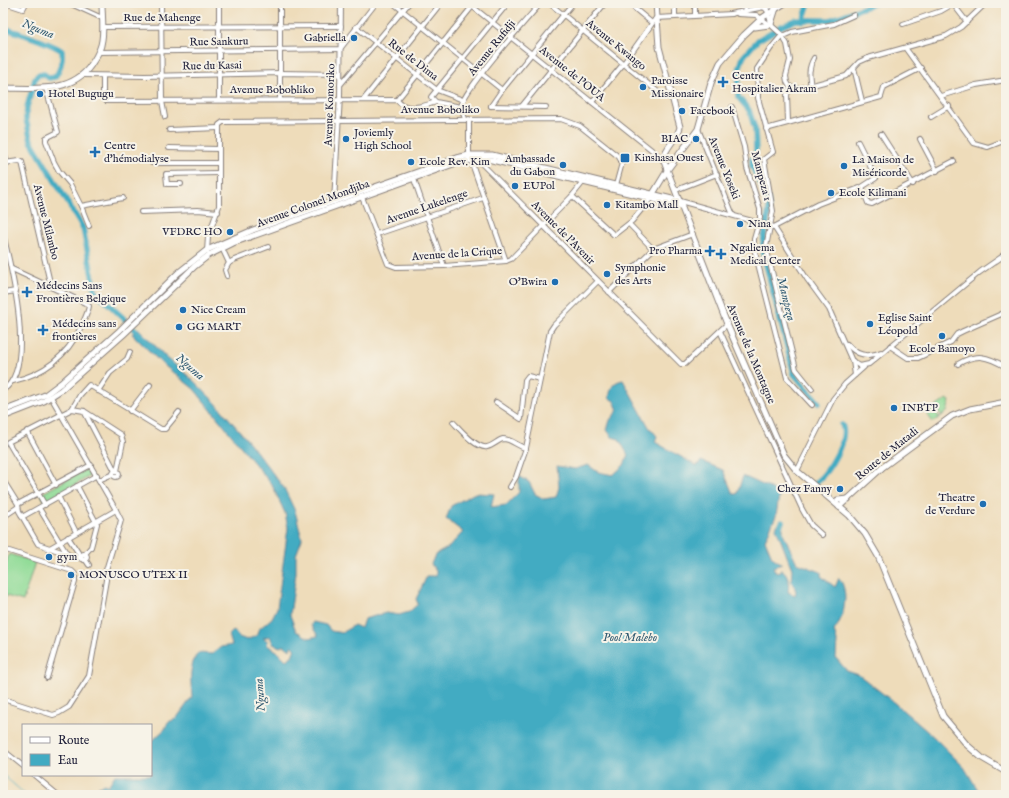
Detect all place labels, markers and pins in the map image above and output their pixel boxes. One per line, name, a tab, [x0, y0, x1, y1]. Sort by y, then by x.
place label: Gabriella	[304, 31, 346, 45]
marker: Gabriella	[349, 33, 359, 43]
place label: Centre Hospitalier Akram	[732, 69, 817, 96]
place label: Paroisse Missionaire	[651, 74, 703, 101]
marker: Centre Hospitalier Akram	[717, 76, 729, 88]
marker: Paroisse Missionaire	[638, 82, 648, 92]
place label: Hotel Bugugu	[48, 87, 114, 101]
marker: Hotel Bugugu	[35, 89, 45, 99]
place label: Facebook	[690, 104, 735, 118]
marker: Facebook	[677, 106, 687, 116]
place label: Joviemly High School	[352, 126, 412, 153]
place label: BIAC	[661, 132, 688, 146]
marker: Joviemly High School	[341, 134, 351, 144]
marker: BIAC	[691, 134, 701, 144]
place label: Centre d'hémodialyse	[104, 139, 169, 166]
marker: Centre d'hémodialyse	[89, 146, 101, 158]
place label: Kinshasa Ouest	[634, 151, 704, 165]
place label: Ambassade du Gabon	[504, 152, 555, 179]
marker: Kinshasa Ouest	[619, 152, 631, 164]
place label: La Maison de Miséricorde	[852, 153, 914, 180]
place label: Ecole Rev. Kim	[419, 155, 490, 169]
marker: Ecole Rev. Kim	[406, 157, 416, 167]
marker: Ambassade du Gabon	[558, 160, 568, 170]
marker: La Maison de Miséricorde	[839, 161, 849, 171]
place label: EUPol	[523, 179, 555, 193]
marker: EUPol	[510, 181, 520, 191]
place label: Ecole Kilimani	[839, 186, 907, 200]
marker: Ecole Kilimani	[826, 188, 836, 198]
place label: Kitambo Mall	[615, 198, 678, 212]
marker: Kitambo Mall	[602, 200, 612, 210]
place label: Nina	[748, 217, 771, 231]
marker: Nina	[735, 219, 745, 229]
place label: VFDRC HO	[161, 225, 222, 239]
marker: VFDRC HO	[225, 227, 235, 237]
place label: Ngaliema Medical Center	[730, 241, 801, 268]
place label: Pro Pharma	[649, 244, 702, 258]
marker: Pro Pharma	[705, 246, 715, 256]
marker: Ngaliema Medical Center	[715, 248, 727, 260]
place label: Symphonie des Arts	[615, 261, 666, 288]
marker: Symphonie des Arts	[602, 269, 612, 279]
place label: O'Bwira	[509, 275, 547, 289]
marker: O'Bwira	[550, 277, 560, 287]
place label: Médecins Sans Frontières Belgique	[36, 279, 126, 306]
marker: Médecins Sans Frontières Belgique	[21, 286, 33, 298]
place label: Nice Cream	[191, 303, 246, 317]
marker: Nice Cream	[178, 305, 188, 315]
place label: Eglise Saint Léopold	[878, 311, 932, 338]
place label: Médecins sans frontières	[52, 317, 116, 344]
marker: Eglise Saint Léopold	[865, 319, 875, 329]
place label: GG MART	[187, 320, 241, 334]
marker: GG MART	[174, 322, 184, 332]
marker: Médecins sans frontières	[37, 324, 49, 336]
marker: Ecole Bamoyo	[937, 331, 947, 341]
place label: Ecole Bamoyo	[909, 342, 975, 356]
place label: INBTP	[902, 401, 939, 415]
marker: INBTP	[889, 403, 899, 413]
place label: Chez Fanny	[777, 482, 833, 496]
marker: Chez Fanny	[835, 484, 845, 494]
place label: Theatre de Verdure	[925, 491, 975, 518]
marker: Theatre de Verdure	[978, 499, 988, 509]
place label: gym	[57, 550, 78, 564]
marker: gym	[44, 552, 54, 562]
place label: MONUSCO UTEX II	[79, 568, 188, 582]
marker: MONUSCO UTEX II	[66, 570, 76, 580]

